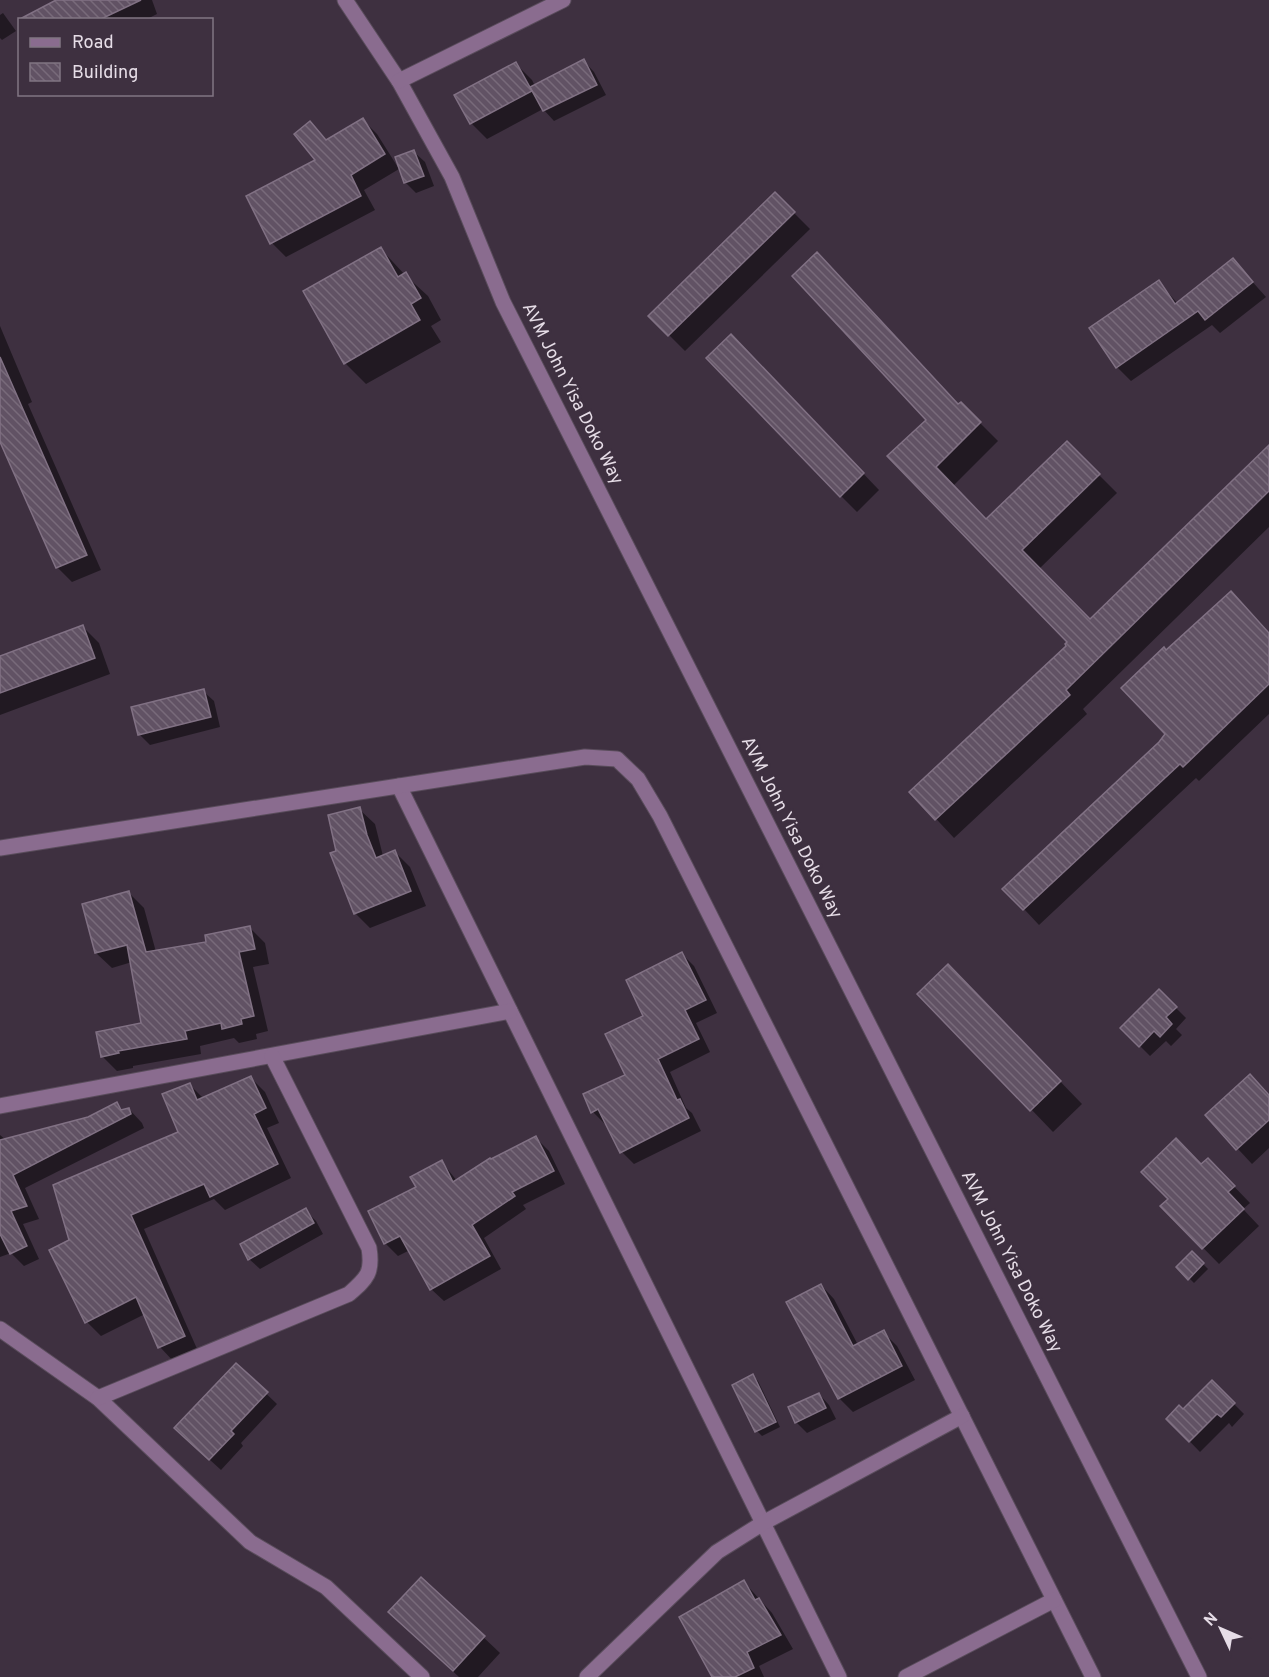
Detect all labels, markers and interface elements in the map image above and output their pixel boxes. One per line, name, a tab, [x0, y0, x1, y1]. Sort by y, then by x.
legend	[18, 18, 213, 96]
text: Road	[72, 32, 114, 55]
text: Building	[72, 62, 138, 85]
street label: AVM John Yisa Doko Way	[516, 299, 628, 489]
street label: AVM John Yisa Doko Way	[735, 733, 847, 923]
street label: AVM John Yisa Doko Way	[955, 1167, 1067, 1357]
north arrow	[1191, 1599, 1251, 1659]
text: N	[1200, 1609, 1223, 1631]

